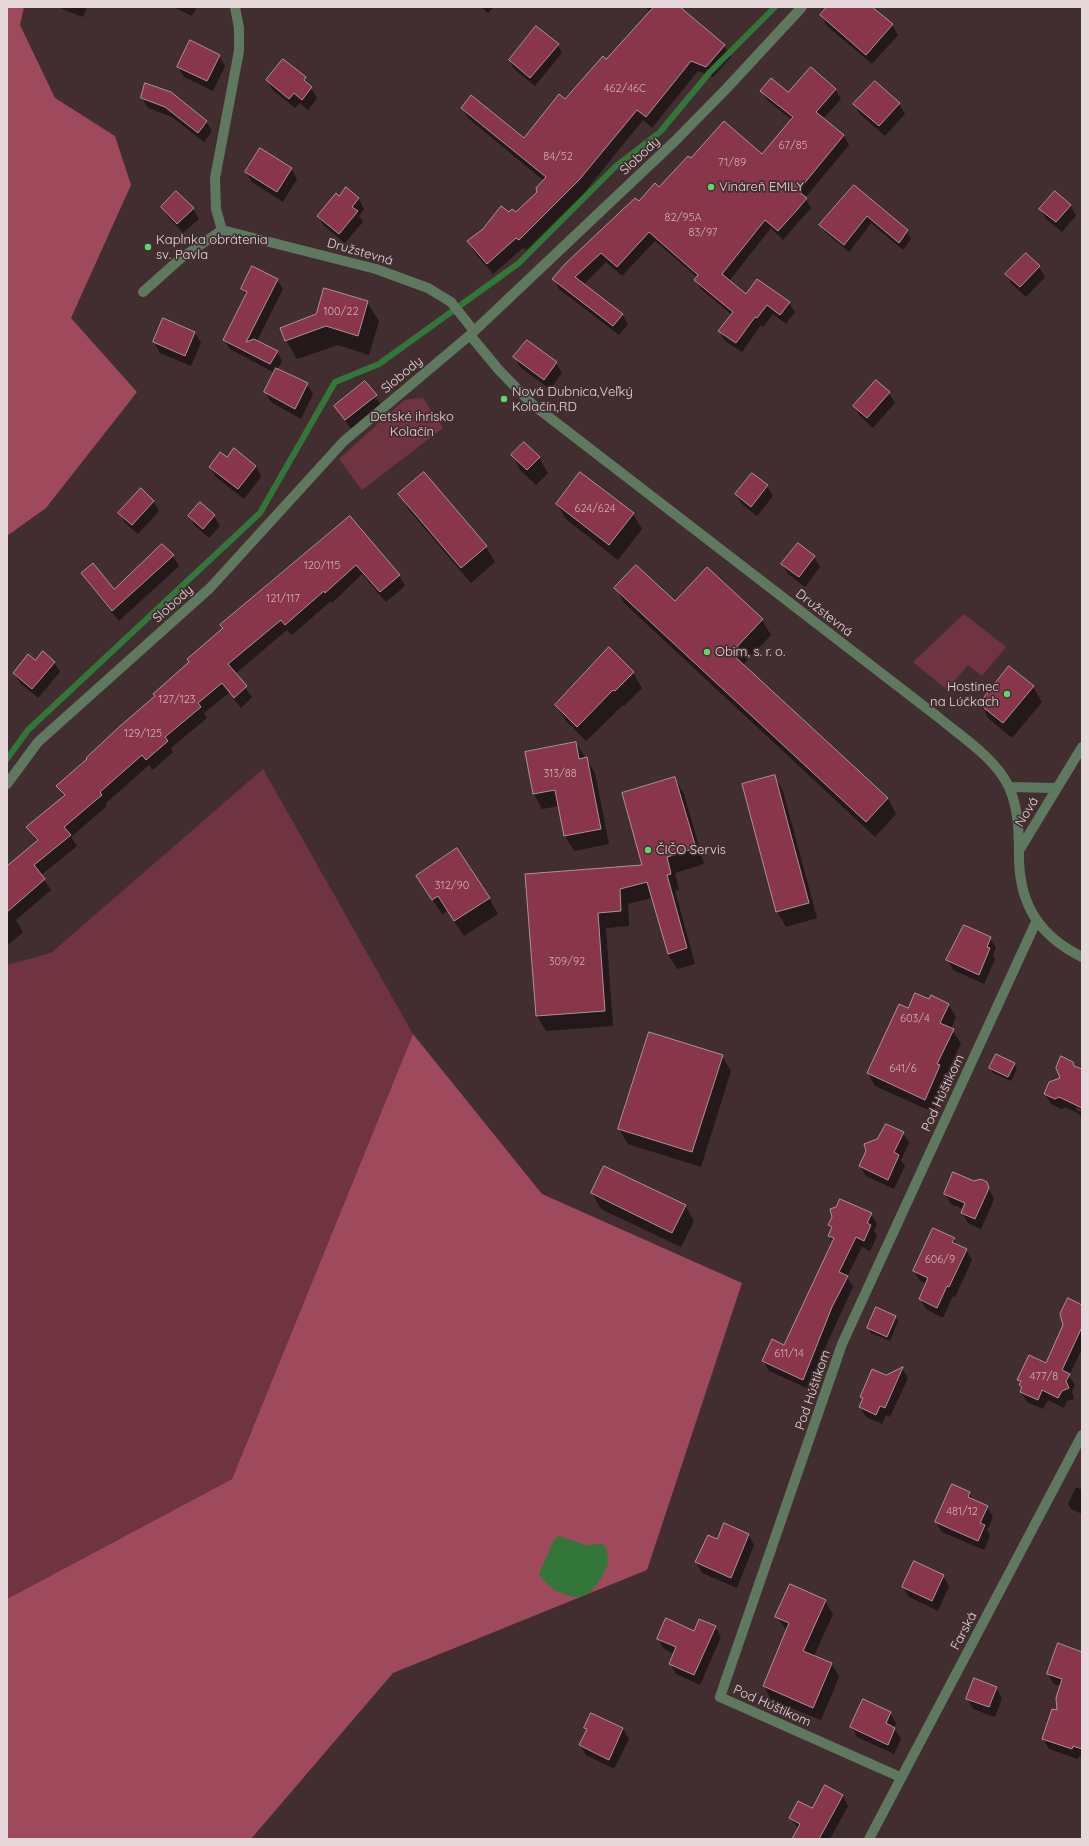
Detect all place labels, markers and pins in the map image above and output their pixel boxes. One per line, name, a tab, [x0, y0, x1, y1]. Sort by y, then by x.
place label: Vináreň EMILY	[719, 179, 804, 195]
marker: Vináreň EMILY	[706, 182, 716, 192]
place label: Kaplnka obrátenia sv. Pavla	[156, 232, 268, 263]
marker: Kaplnka obrátenia sv. Pavla	[143, 242, 153, 252]
place label: Nová Dubnica,Veľký Kolačín,RD	[512, 384, 633, 415]
marker: Nová Dubnica,Veľký Kolačín,RD	[499, 394, 509, 404]
place label: Obim, s. r. o.	[715, 644, 785, 660]
marker: Obim, s. r. o.	[702, 647, 712, 657]
place label: Hostinec na Lúčkach	[930, 679, 999, 710]
marker: Hostinec na Lúčkach	[1002, 689, 1012, 699]
place label: ČIČO Servis	[656, 842, 726, 858]
marker: ČIČO Servis	[643, 845, 653, 855]

